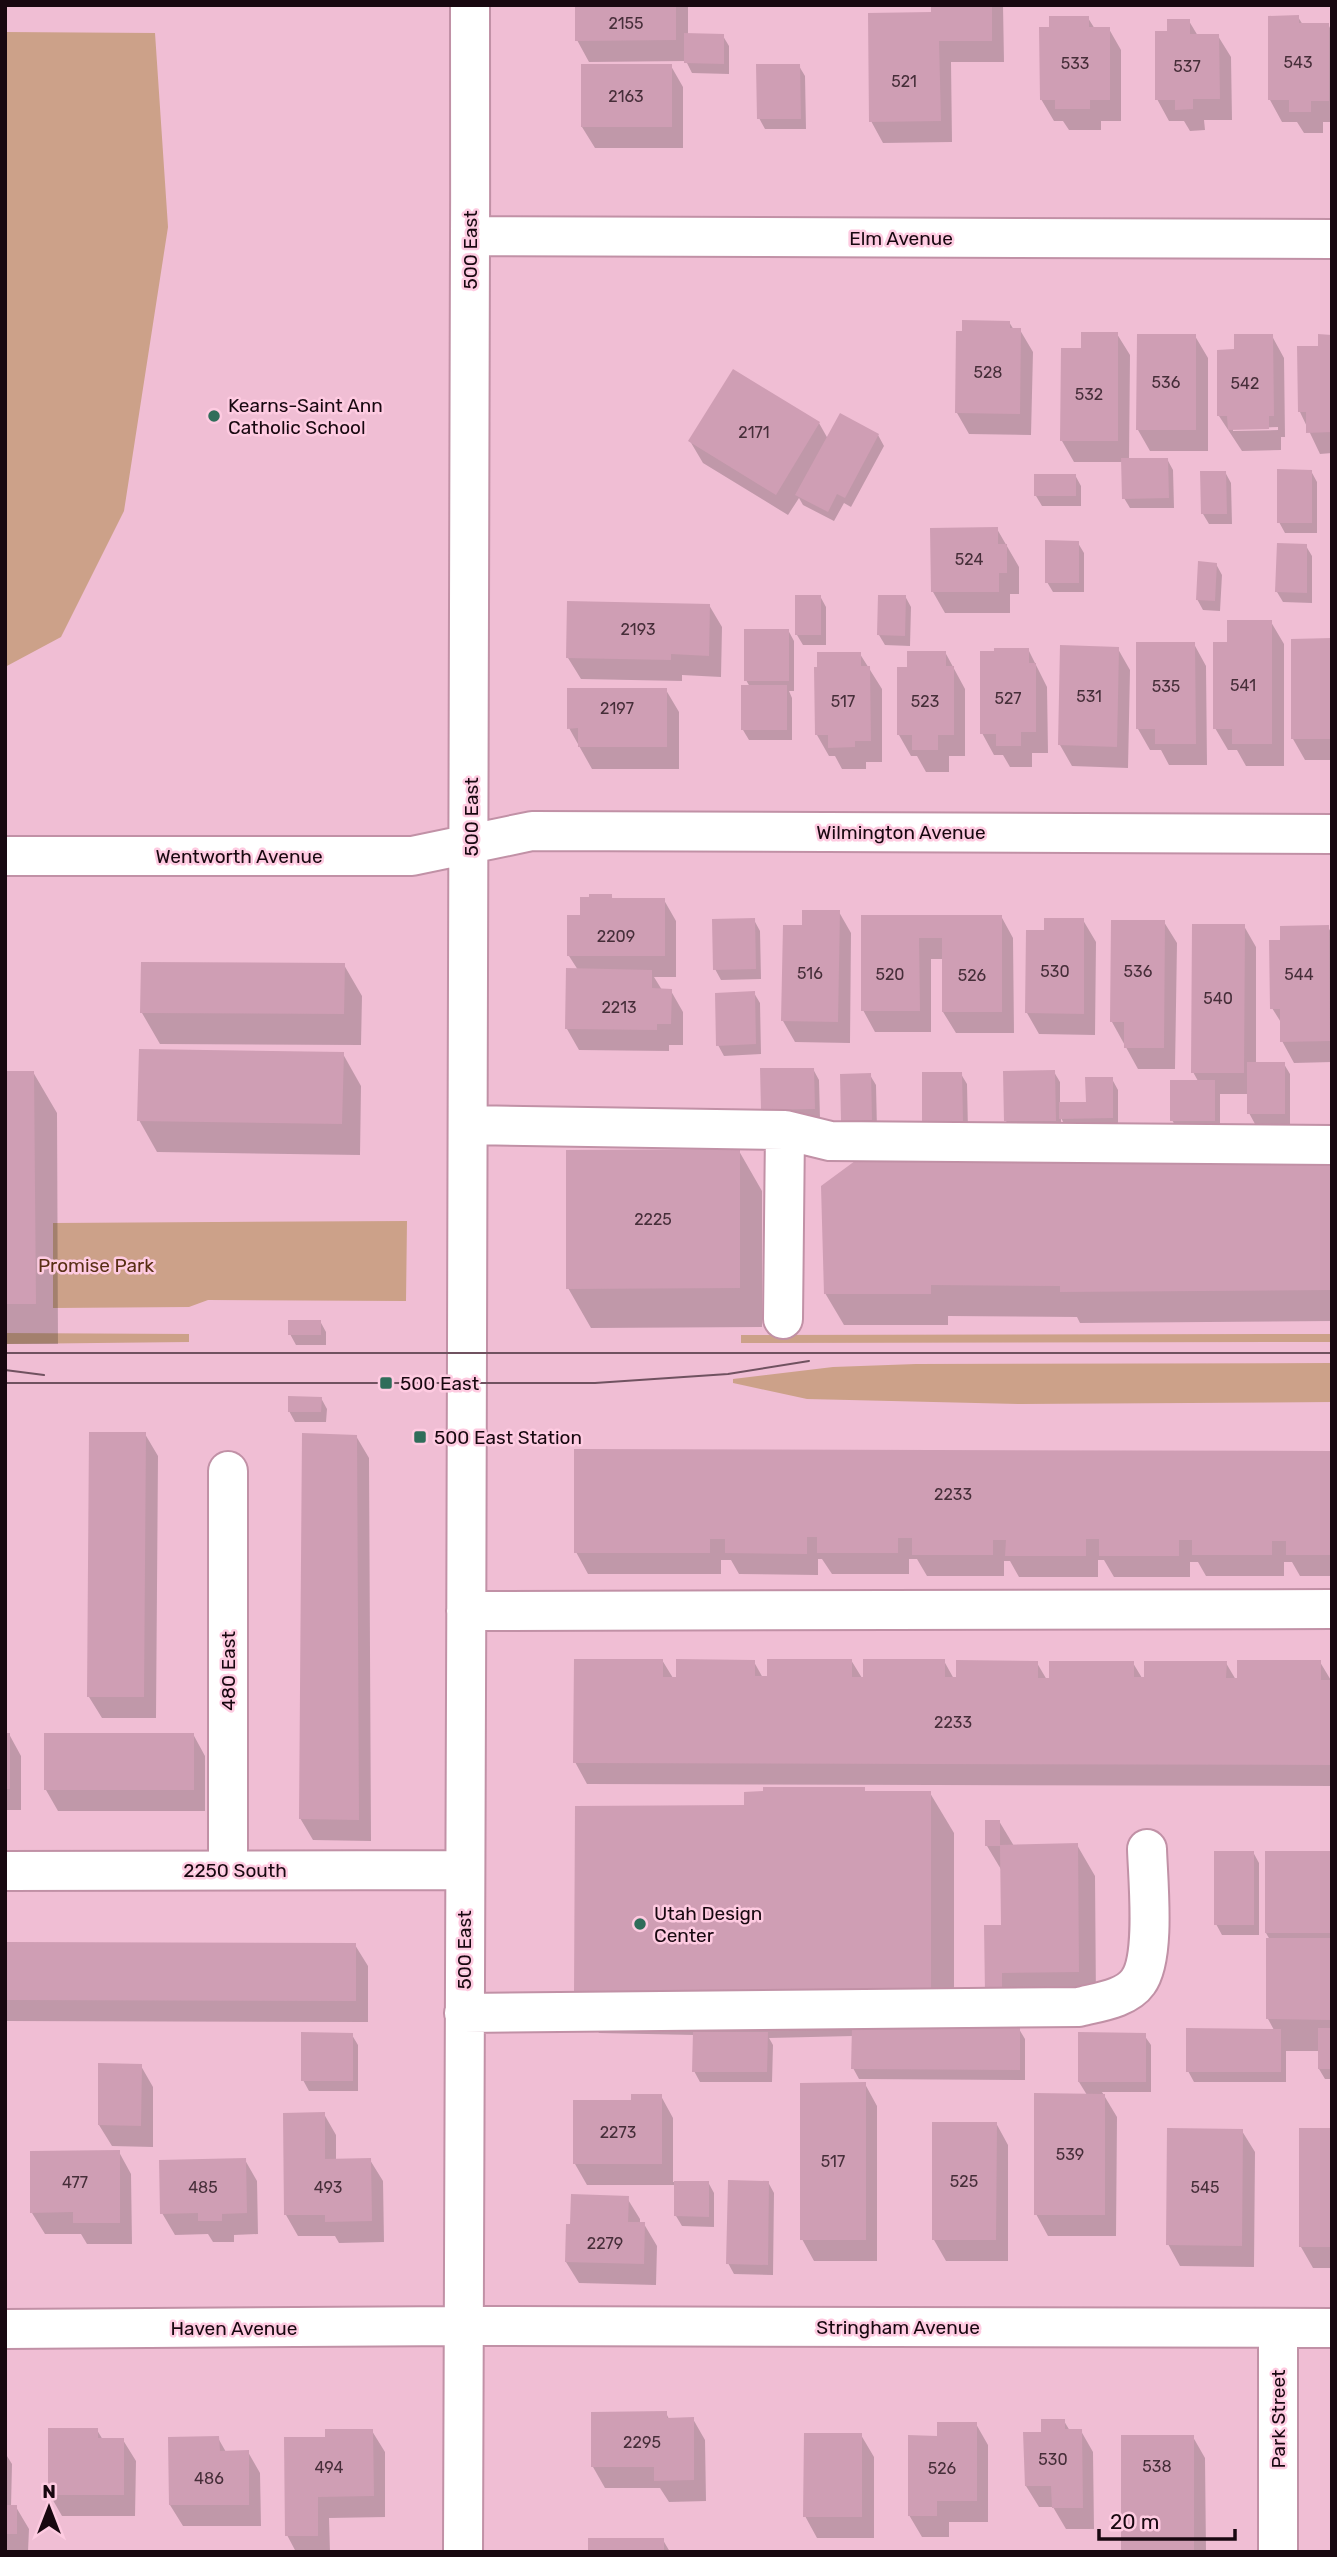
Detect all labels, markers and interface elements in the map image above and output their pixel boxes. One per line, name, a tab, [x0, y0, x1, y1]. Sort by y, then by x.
house number: 2155	[608, 14, 644, 33]
house number: 543	[1283, 53, 1313, 72]
house number: 533	[1061, 54, 1089, 73]
house number: 537	[1173, 57, 1201, 76]
house number: 521	[891, 72, 917, 91]
house number: 2163	[608, 87, 644, 106]
street label: 500 East	[459, 210, 482, 290]
street label: Elm Avenue	[849, 227, 953, 250]
house number: 528	[973, 363, 1003, 382]
house number: 536	[1152, 373, 1181, 392]
house number: 542	[1231, 374, 1259, 393]
house number: 532	[1075, 385, 1103, 404]
place label: Kearns-Saint Ann Catholic School	[228, 394, 383, 439]
marker: Kearns-Saint Ann Catholic School	[206, 408, 222, 424]
house number: 2171	[738, 423, 770, 442]
house number: 524	[955, 550, 983, 569]
house number: 2193	[620, 620, 656, 639]
house number: 541	[1230, 676, 1256, 695]
house number: 535	[1152, 677, 1180, 696]
house number: 531	[1076, 687, 1102, 706]
house number: 527	[994, 689, 1022, 708]
house number: 517	[831, 692, 855, 711]
house number: 523	[911, 692, 939, 711]
house number: 2197	[600, 699, 634, 718]
street label: 500 East	[460, 777, 483, 857]
street label: Wilmington Avenue	[816, 821, 986, 844]
street label: Wentworth Avenue	[155, 845, 323, 868]
house number: 2209	[597, 927, 635, 946]
house number: 530	[1040, 962, 1070, 981]
house number: 536	[1124, 962, 1153, 981]
house number: 516	[797, 964, 823, 983]
house number: 520	[875, 965, 905, 984]
house number: 544	[1284, 965, 1314, 984]
house number: 526	[958, 966, 987, 985]
house number: 540	[1203, 989, 1233, 1008]
house number: 2213	[601, 998, 637, 1017]
house number: 2225	[634, 1210, 672, 1229]
park label: Promise Park	[38, 1254, 154, 1277]
place label: 500 East	[400, 1372, 480, 1395]
marker: 500 East	[378, 1375, 394, 1391]
place label: 500 East Station	[434, 1426, 582, 1449]
marker: 500 East Station	[412, 1429, 428, 1445]
house number: 2233	[934, 1485, 972, 1504]
street label: 480 East	[217, 1631, 240, 1711]
house number: 2233	[934, 1713, 972, 1732]
street label: 2250 South	[183, 1859, 287, 1882]
place label: Utah Design Center	[654, 1902, 762, 1947]
street label: 500 East	[453, 1910, 476, 1990]
marker: Utah Design Center	[632, 1916, 648, 1932]
house number: 2273	[600, 2123, 636, 2142]
house number: 539	[1056, 2145, 1084, 2164]
house number: 517	[821, 2152, 845, 2171]
house number: 525	[950, 2172, 978, 2191]
house number: 477	[62, 2173, 88, 2192]
house number: 485	[188, 2178, 218, 2197]
house number: 493	[314, 2178, 342, 2197]
house number: 545	[1191, 2178, 1219, 2197]
house number: 2279	[587, 2234, 623, 2253]
street label: Stringham Avenue	[816, 2316, 980, 2339]
street label: Haven Avenue	[171, 2317, 297, 2340]
street label: Park Street	[1267, 2369, 1290, 2468]
house number: 2295	[623, 2433, 661, 2452]
house number: 530	[1038, 2450, 1068, 2469]
house number: 538	[1142, 2457, 1172, 2476]
house number: 494	[315, 2458, 344, 2477]
house number: 526	[928, 2459, 957, 2478]
house number: 486	[194, 2469, 224, 2488]
north arrow	[14, 2473, 84, 2543]
text: N	[42, 2480, 56, 2503]
scale bar	[1099, 2498, 1236, 2542]
text: 20 m	[1110, 2509, 1159, 2534]

